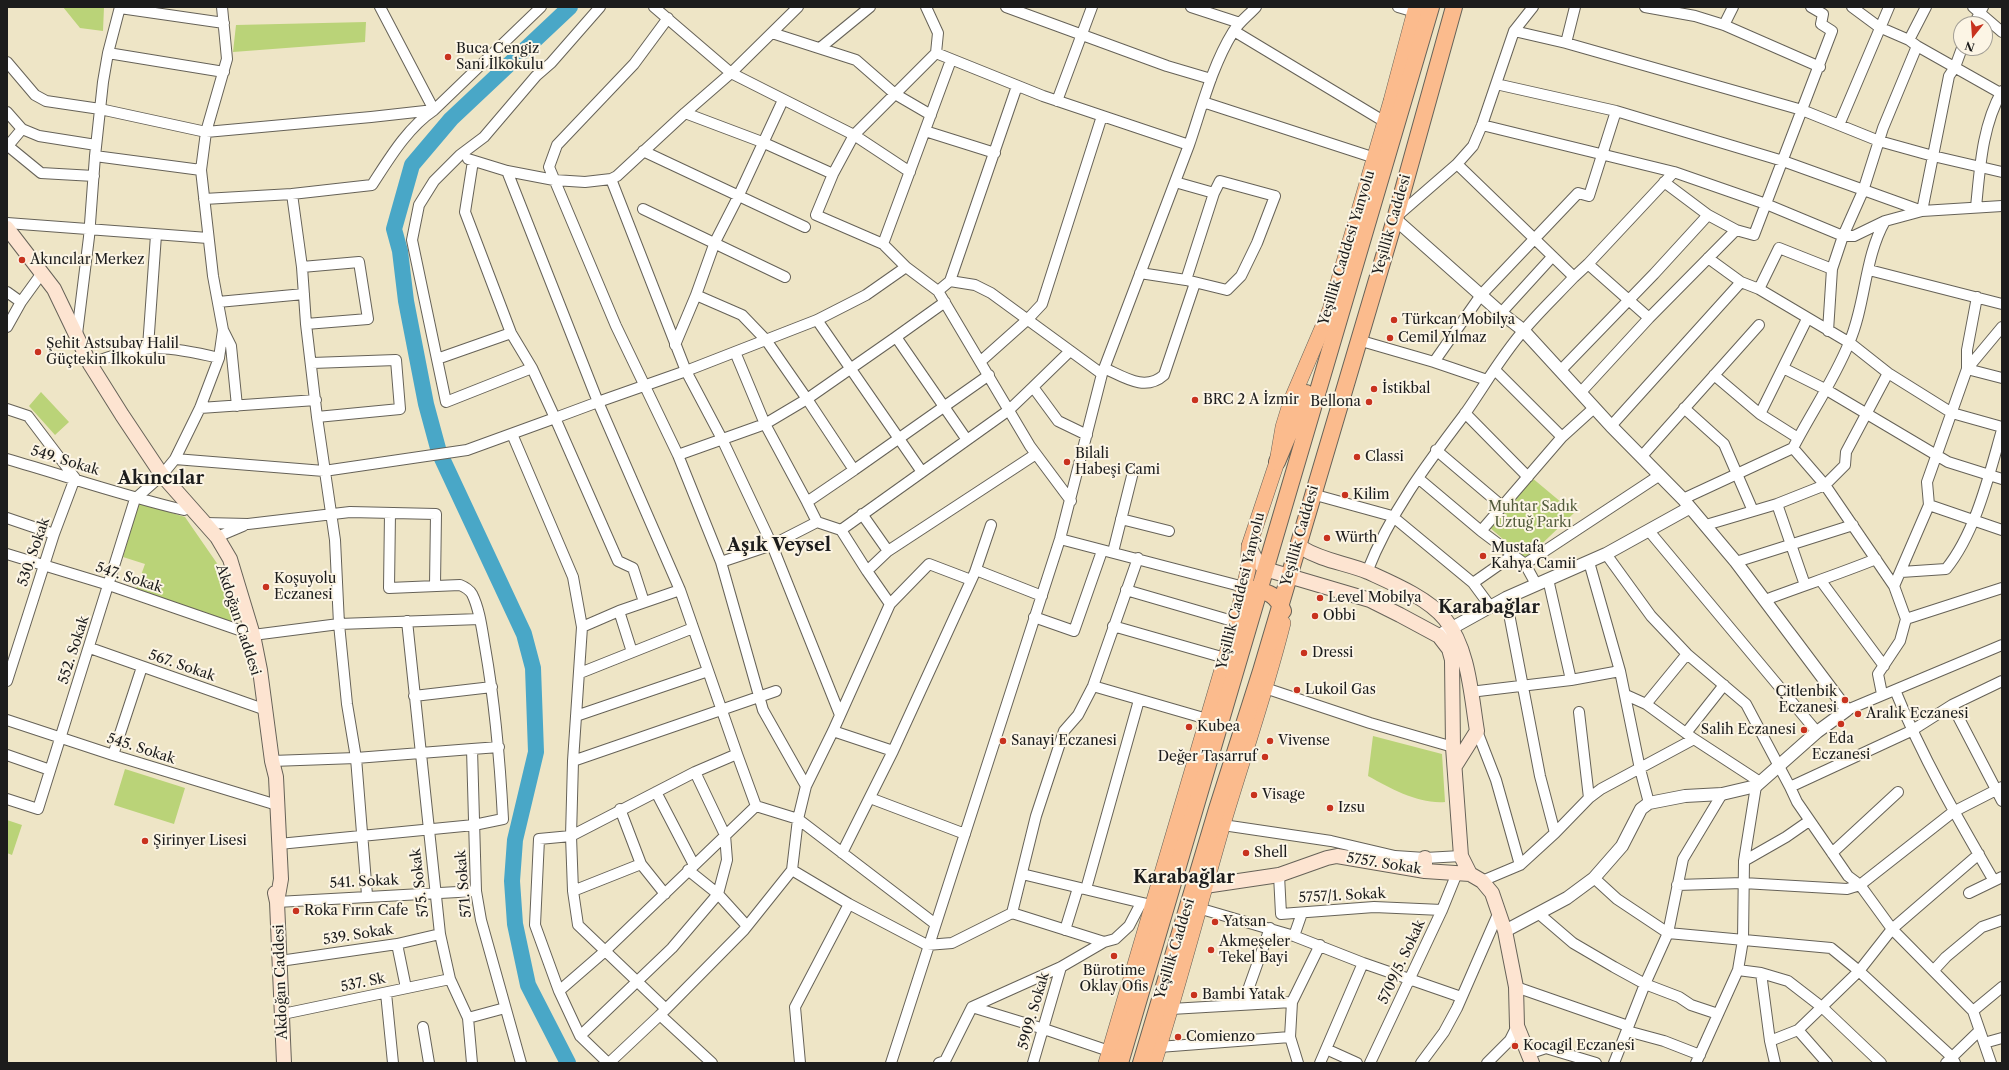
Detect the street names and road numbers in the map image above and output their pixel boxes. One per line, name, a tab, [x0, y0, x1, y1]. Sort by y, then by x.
street label: Yeşillik Caddesi Yanyolu	[1315, 168, 1379, 328]
street label: Yeşillik Caddesi	[1370, 173, 1414, 277]
street label: 549. Sokak	[29, 443, 101, 479]
street label: Yeşillik Caddesi	[1278, 484, 1322, 588]
street label: Yeşillik Caddesi Yanyolu	[1213, 511, 1269, 671]
street label: 530. Sokak	[14, 515, 54, 589]
street label: 547. Sokak	[93, 559, 165, 597]
street label: Akdoğan Caddesi	[212, 562, 264, 678]
street label: 552. Sokak	[55, 614, 93, 686]
street label: 567. Sokak	[146, 647, 218, 685]
street label: 545. Sokak	[105, 730, 177, 768]
street label: 575. Sokak	[407, 847, 433, 919]
street label: 571. Sokak	[453, 849, 475, 919]
street label: 5757. Sokak	[1345, 850, 1423, 878]
street label: 541. Sokak	[329, 872, 399, 892]
street label: 5757/1. Sokak	[1298, 885, 1386, 907]
street label: Yeşillik Caddesi	[1152, 897, 1198, 1001]
street label: 5709/5. Sokak	[1375, 917, 1429, 1007]
street label: 539. Sokak	[322, 921, 394, 949]
street label: Akdoğan Caddesi	[271, 924, 291, 1040]
street label: 537. Sk	[339, 970, 387, 996]
street label: 5909. Sokak	[1015, 970, 1053, 1052]

